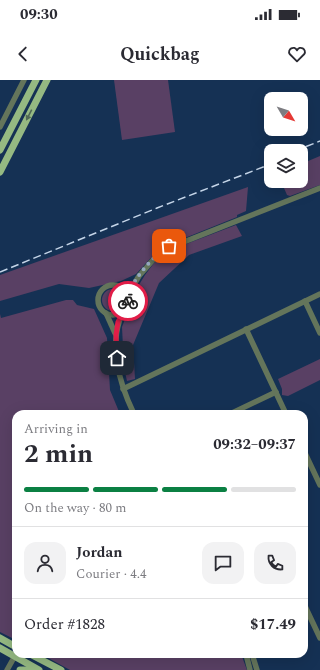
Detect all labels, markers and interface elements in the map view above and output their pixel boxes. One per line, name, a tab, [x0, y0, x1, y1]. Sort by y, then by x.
text: 09:30	[20, 3, 58, 26]
text: Quickbag	[120, 41, 200, 68]
icon: back	[12, 43, 34, 65]
icon: heart	[286, 43, 308, 65]
north arrow	[264, 92, 308, 136]
map controls	[264, 92, 308, 188]
one-way arrow	[26, 109, 32, 120]
button: layers	[264, 144, 308, 188]
pin	[152, 229, 186, 263]
icon: bag	[158, 235, 180, 257]
courier	[108, 281, 148, 321]
icon: bike	[117, 290, 139, 312]
pin	[100, 341, 134, 375]
icon: home	[106, 347, 128, 369]
text: Arriving in	[24, 419, 88, 439]
text: 09:32–09:37	[213, 433, 296, 456]
text: 2 min	[24, 434, 93, 474]
text: On the way · 80 m	[24, 498, 127, 518]
text: Jordan	[76, 541, 123, 564]
button: person	[24, 542, 66, 584]
button: chat	[202, 542, 244, 584]
button: phone	[254, 542, 296, 584]
text: Courier · 4.4	[76, 564, 146, 584]
text: Order #1828	[24, 613, 105, 636]
text: $17.49	[250, 613, 296, 636]

